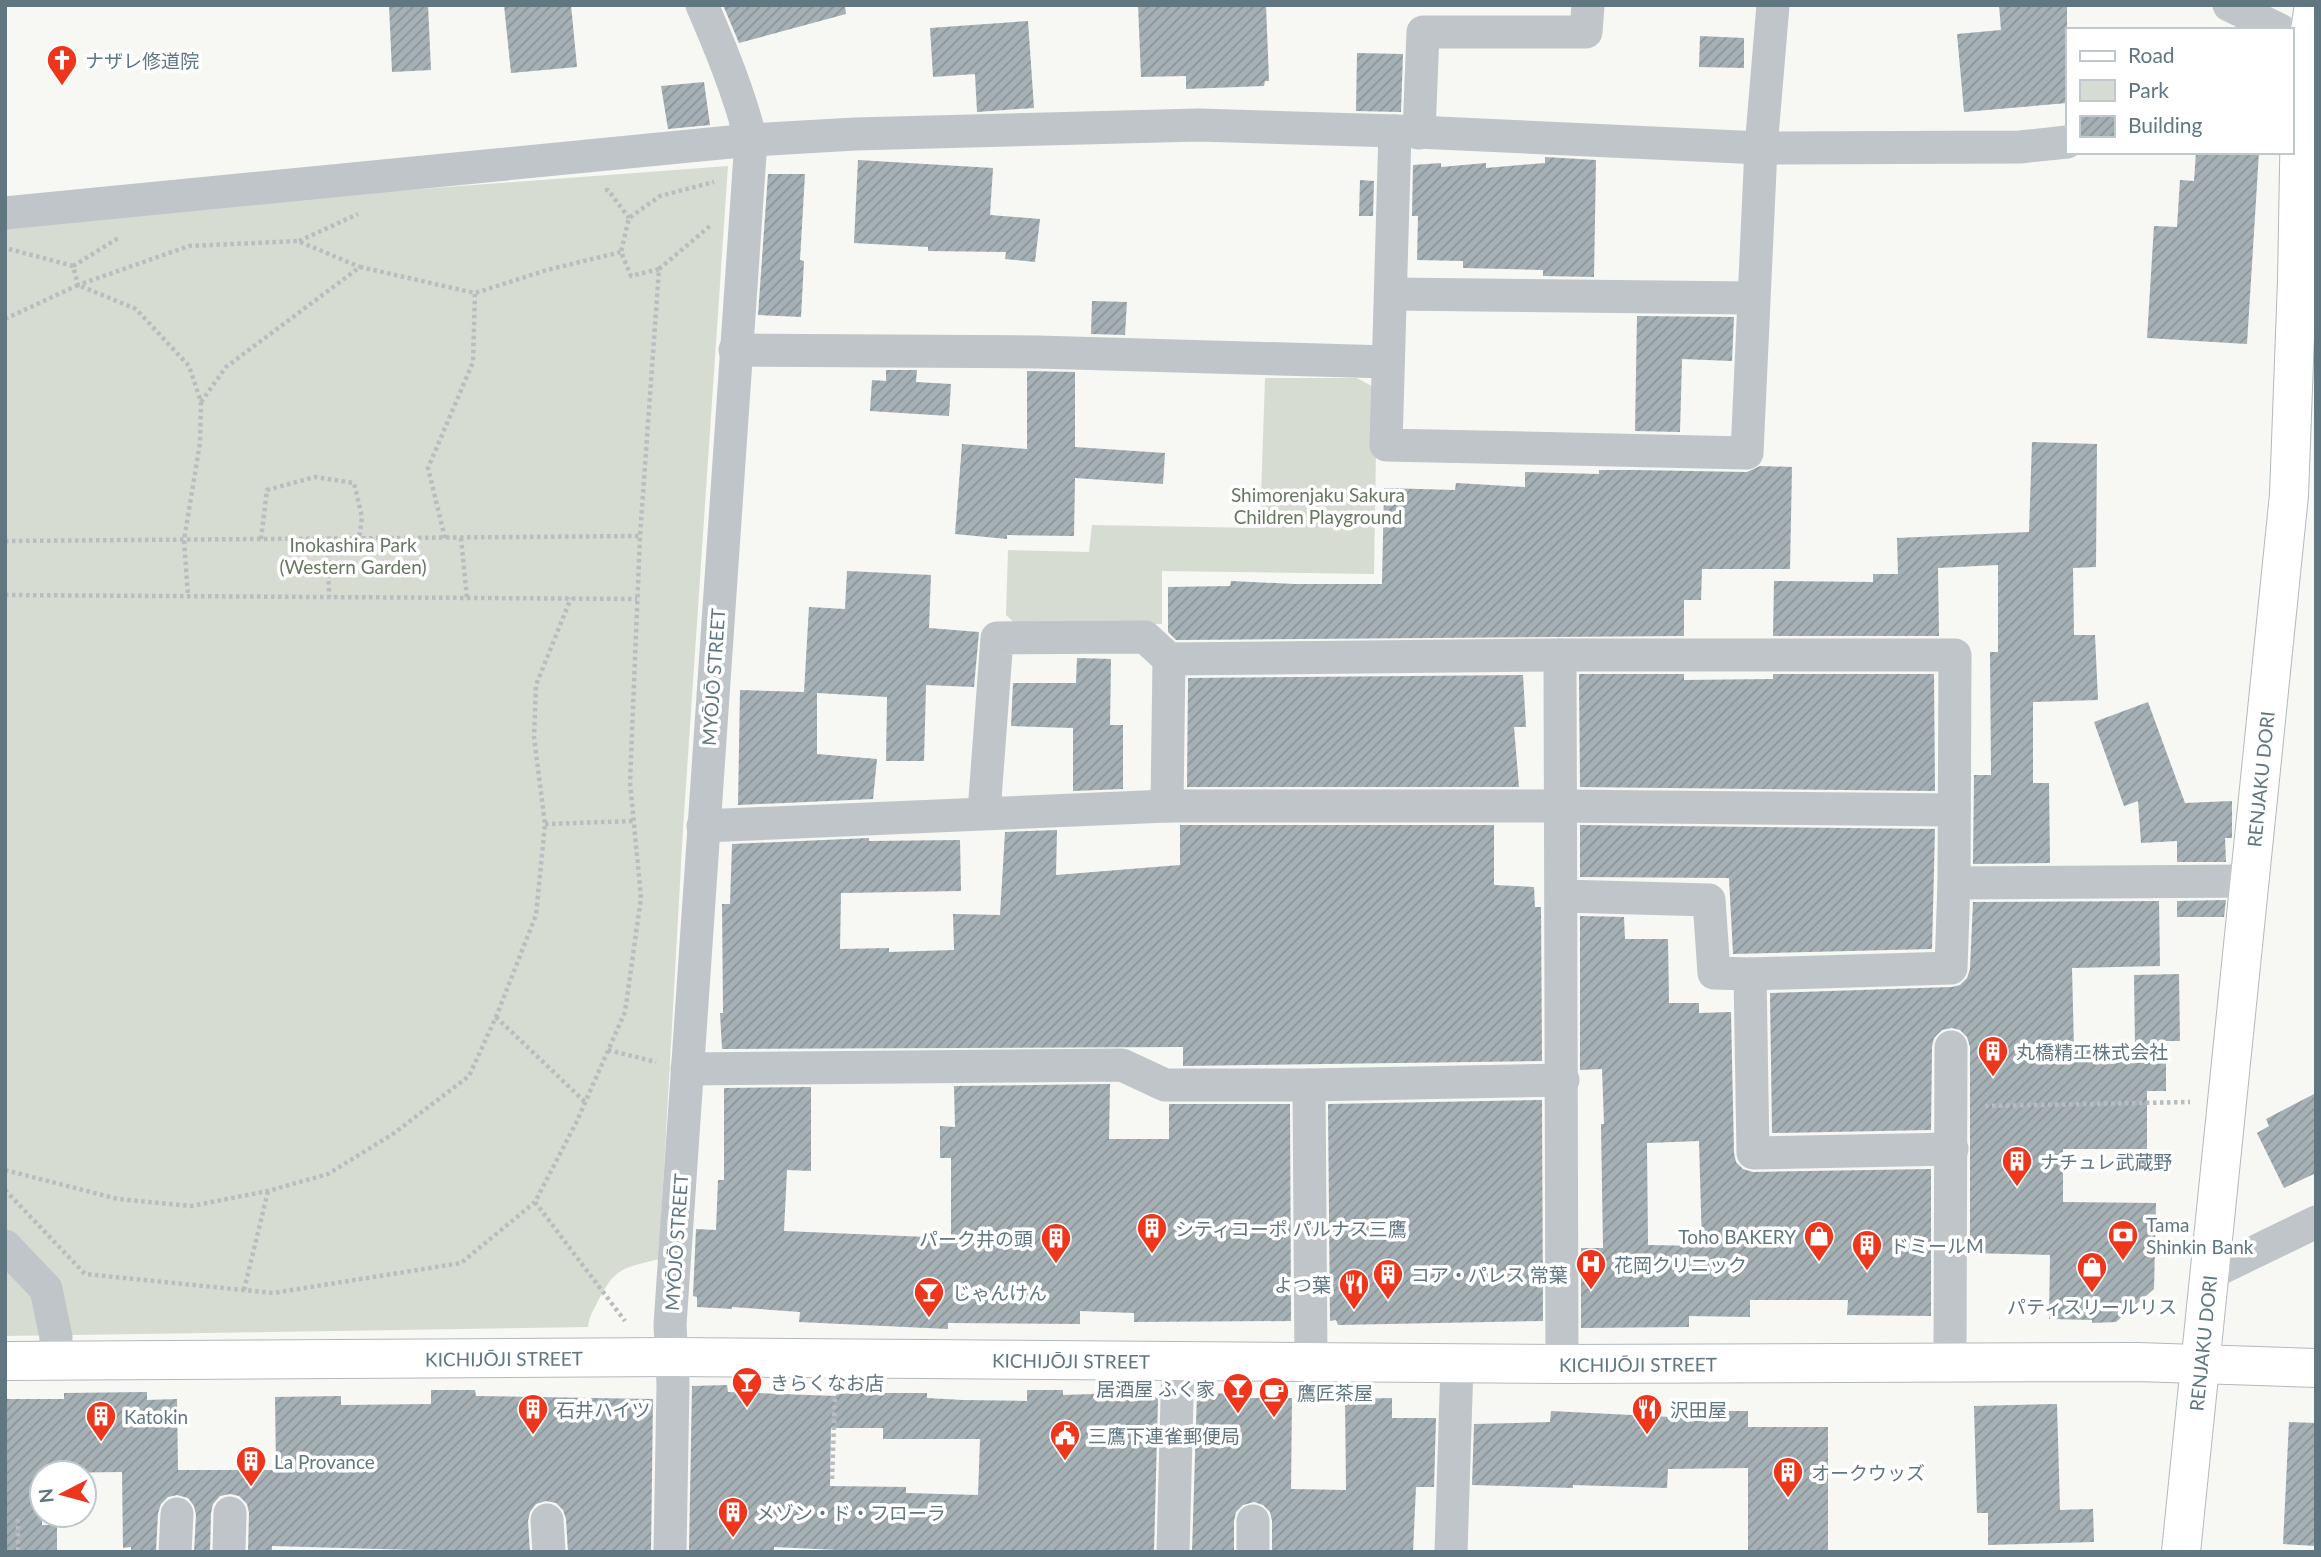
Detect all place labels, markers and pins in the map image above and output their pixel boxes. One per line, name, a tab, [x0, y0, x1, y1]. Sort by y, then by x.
church icon: ナザレ修道院	[45, 43, 79, 87]
place label: ナザレ修道院	[85, 49, 199, 72]
building icon: 丸橋精工株式会社	[1976, 1034, 2010, 1078]
place label: 丸橋精工株式会社	[2016, 1040, 2168, 1063]
building icon: ナチュレ武蔵野	[2000, 1144, 2034, 1188]
place label: ナチュレ武蔵野	[2040, 1150, 2173, 1173]
building icon: シティコーポ パルナス三鷹	[1135, 1211, 1169, 1255]
place label: Tama Shinkin Bank	[2146, 1213, 2254, 1258]
place label: シティコーポ パルナス三鷹	[1175, 1217, 1407, 1240]
bank icon: Tama Shinkin Bank	[2106, 1218, 2140, 1262]
shop icon: Toho BAKERY	[1802, 1219, 1836, 1263]
building icon: パーク井の頭	[1039, 1221, 1073, 1265]
place label: Toho BAKERY	[1678, 1225, 1796, 1248]
place label: パーク井の頭	[919, 1227, 1033, 1250]
building icon: ドミールM	[1850, 1228, 1884, 1272]
place label: ドミールM	[1890, 1234, 1984, 1257]
hospital icon: 花岡クリニック	[1574, 1247, 1608, 1291]
shop icon: パティスリールリス	[2075, 1250, 2109, 1294]
place label: 花岡クリニック	[1614, 1253, 1747, 1276]
building icon: コア・パレス 常葉	[1371, 1257, 1405, 1301]
place label: コア・パレス 常葉	[1411, 1263, 1568, 1286]
restaurant icon: よつ葉	[1337, 1267, 1371, 1311]
place label: よつ葉	[1274, 1273, 1331, 1296]
bar icon: じゃんけん	[912, 1275, 946, 1319]
place label: じゃんけん	[952, 1281, 1047, 1304]
place label: パティスリールリス	[2007, 1295, 2177, 1318]
bar icon: きらくなお店	[730, 1365, 764, 1409]
place label: きらくなお店	[770, 1371, 884, 1394]
bar icon: 居酒屋 ふく家	[1221, 1371, 1255, 1415]
cafe icon: 鷹匠茶屋	[1257, 1375, 1291, 1419]
place label: 居酒屋 ふく家	[1096, 1377, 1215, 1400]
place label: 鷹匠茶屋	[1297, 1381, 1373, 1404]
building icon: 石井ハイツ	[516, 1392, 550, 1436]
restaurant icon: 沢田屋	[1630, 1392, 1664, 1436]
place label: 石井ハイツ	[556, 1398, 651, 1421]
place label: 沢田屋	[1670, 1398, 1727, 1421]
building icon: Katokin	[84, 1399, 118, 1443]
place label: Katokin	[124, 1405, 188, 1428]
public building icon: 三鷹下連雀郵便局	[1048, 1418, 1082, 1462]
place label: 三鷹下連雀郵便局	[1088, 1424, 1240, 1447]
building icon: La Provance	[234, 1444, 268, 1488]
place label: La Provance	[274, 1450, 375, 1473]
building icon: オークウッズ	[1771, 1455, 1805, 1499]
place label: オークウッズ	[1811, 1461, 1925, 1484]
building icon: メゾン・ド・フローラ	[716, 1495, 750, 1539]
place label: メゾン・ド・フローラ	[756, 1501, 946, 1524]

